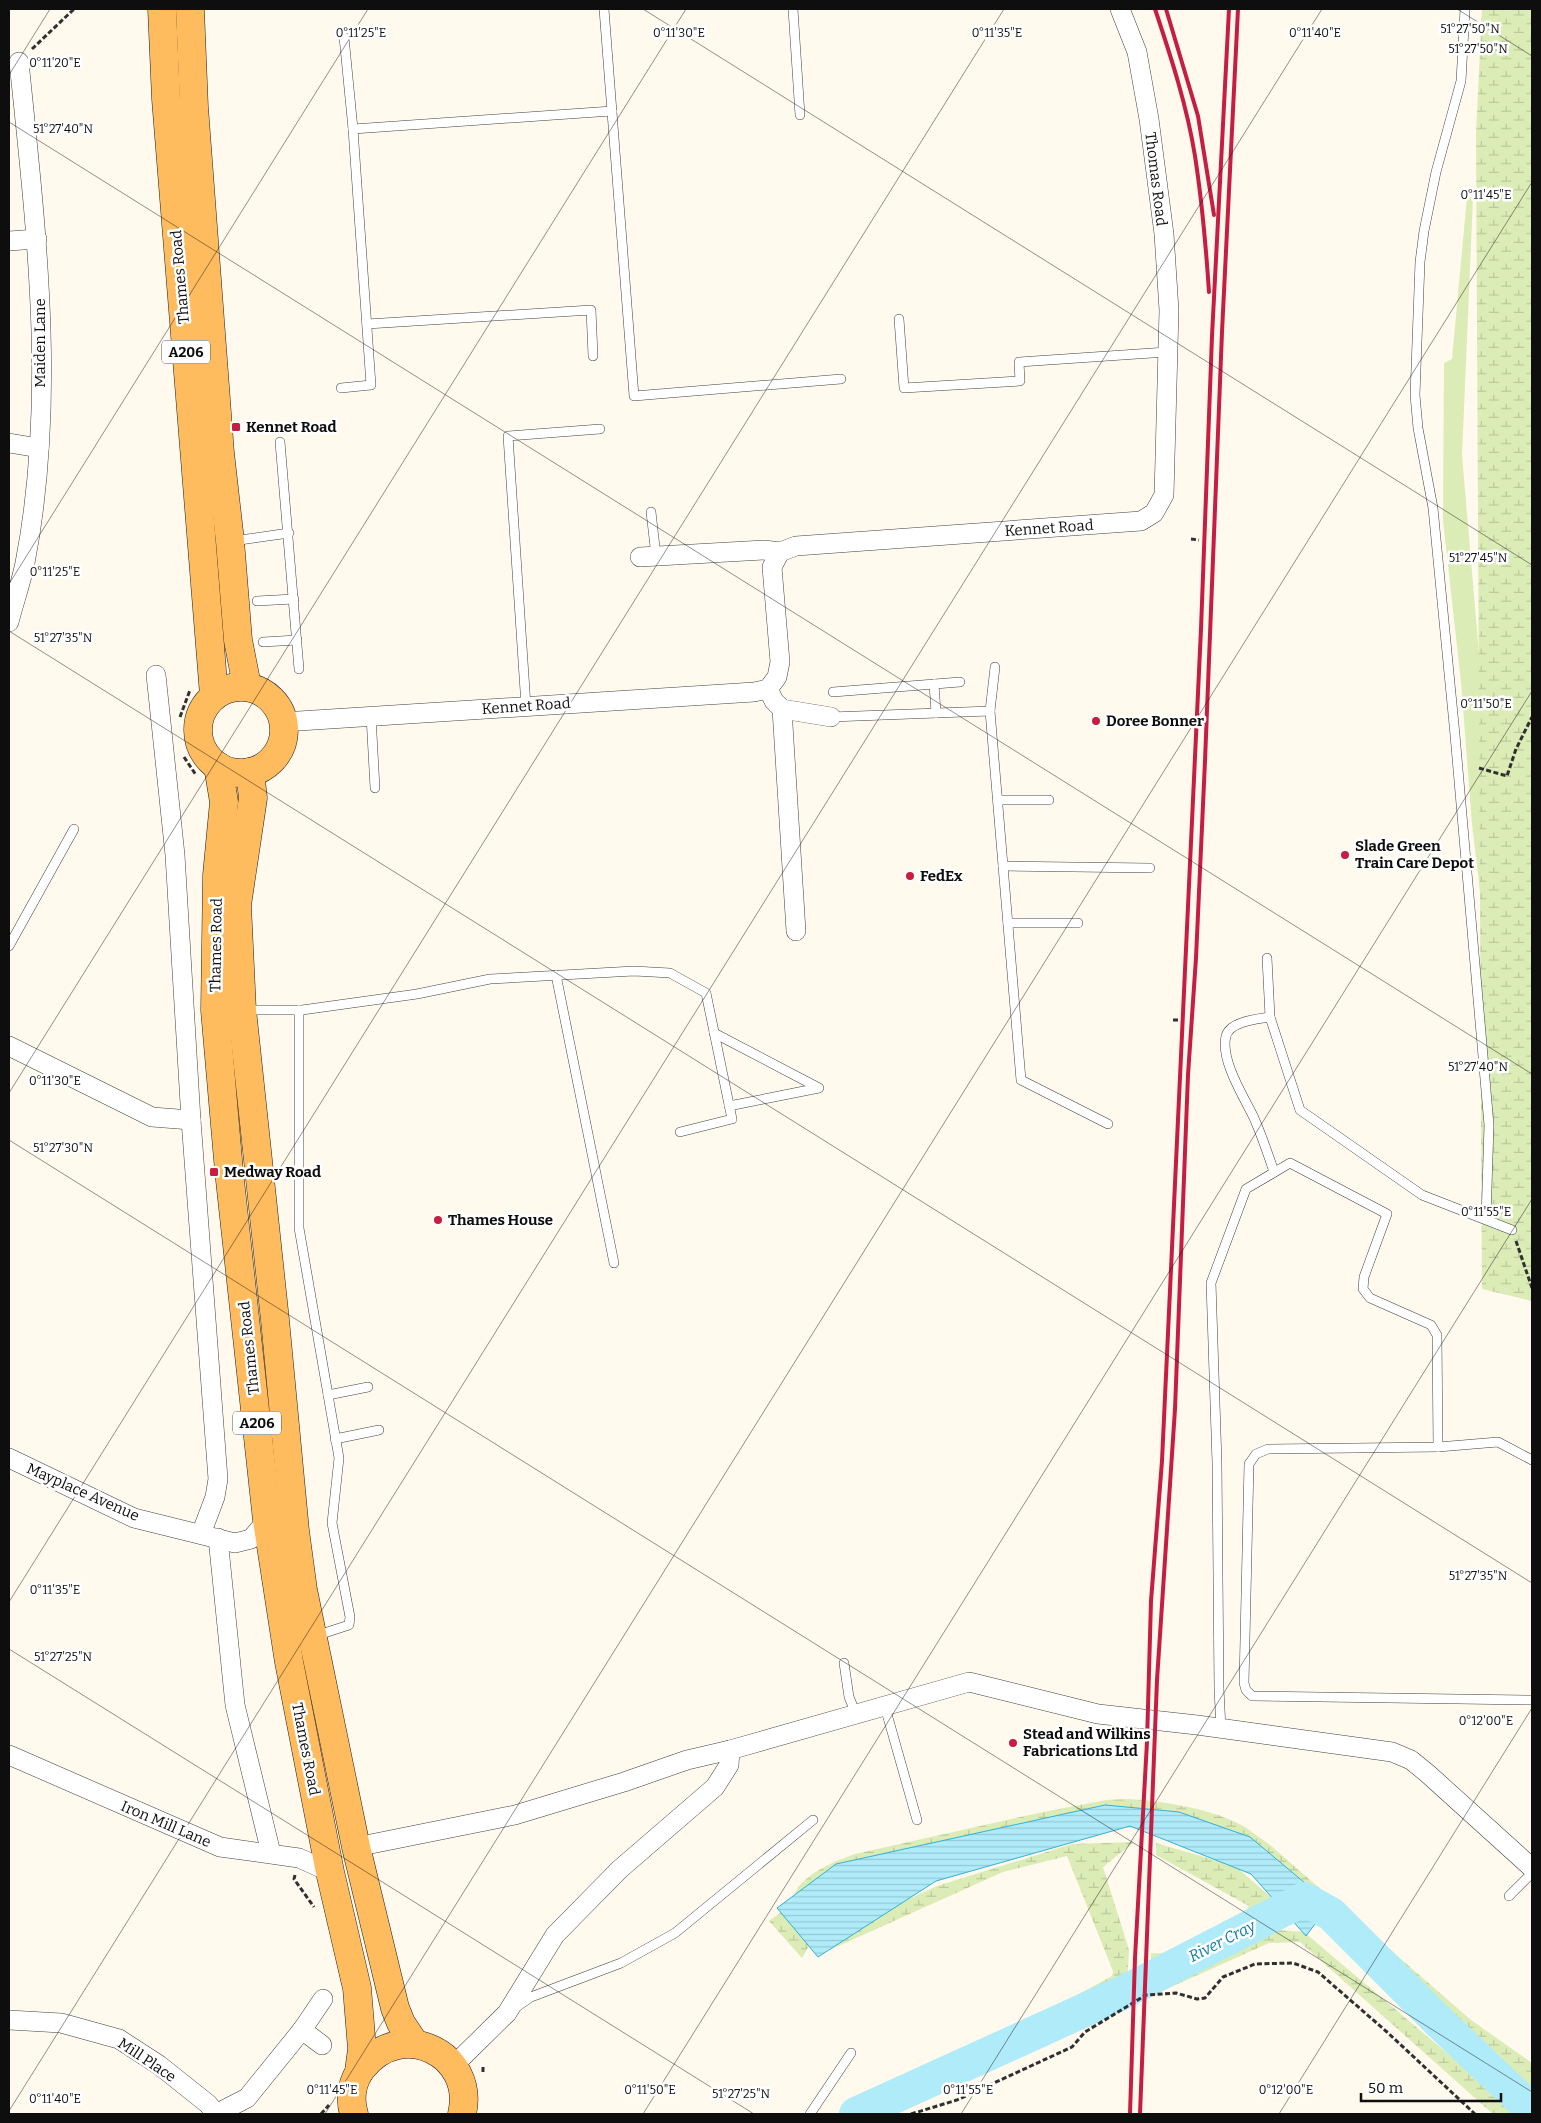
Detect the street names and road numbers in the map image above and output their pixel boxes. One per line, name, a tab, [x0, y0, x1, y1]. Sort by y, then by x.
street label: Thomas Road	[1141, 131, 1171, 227]
street label: Thames Road	[167, 229, 193, 325]
street label: Maiden Lane	[31, 298, 49, 388]
road number: A206	[162, 341, 210, 364]
street label: Kennet Road	[1004, 516, 1094, 540]
street label: Kennet Road	[481, 694, 571, 718]
street label: Thames Road	[206, 898, 226, 992]
street label: Thames Road	[235, 1300, 263, 1396]
road number: A206	[233, 1412, 281, 1435]
street label: Mayplace Avenue	[24, 1459, 142, 1525]
street label: Thames Road	[288, 1701, 324, 1797]
street label: Iron Mill Lane	[118, 1797, 214, 1851]
street label: Mill Place	[115, 2034, 179, 2086]

